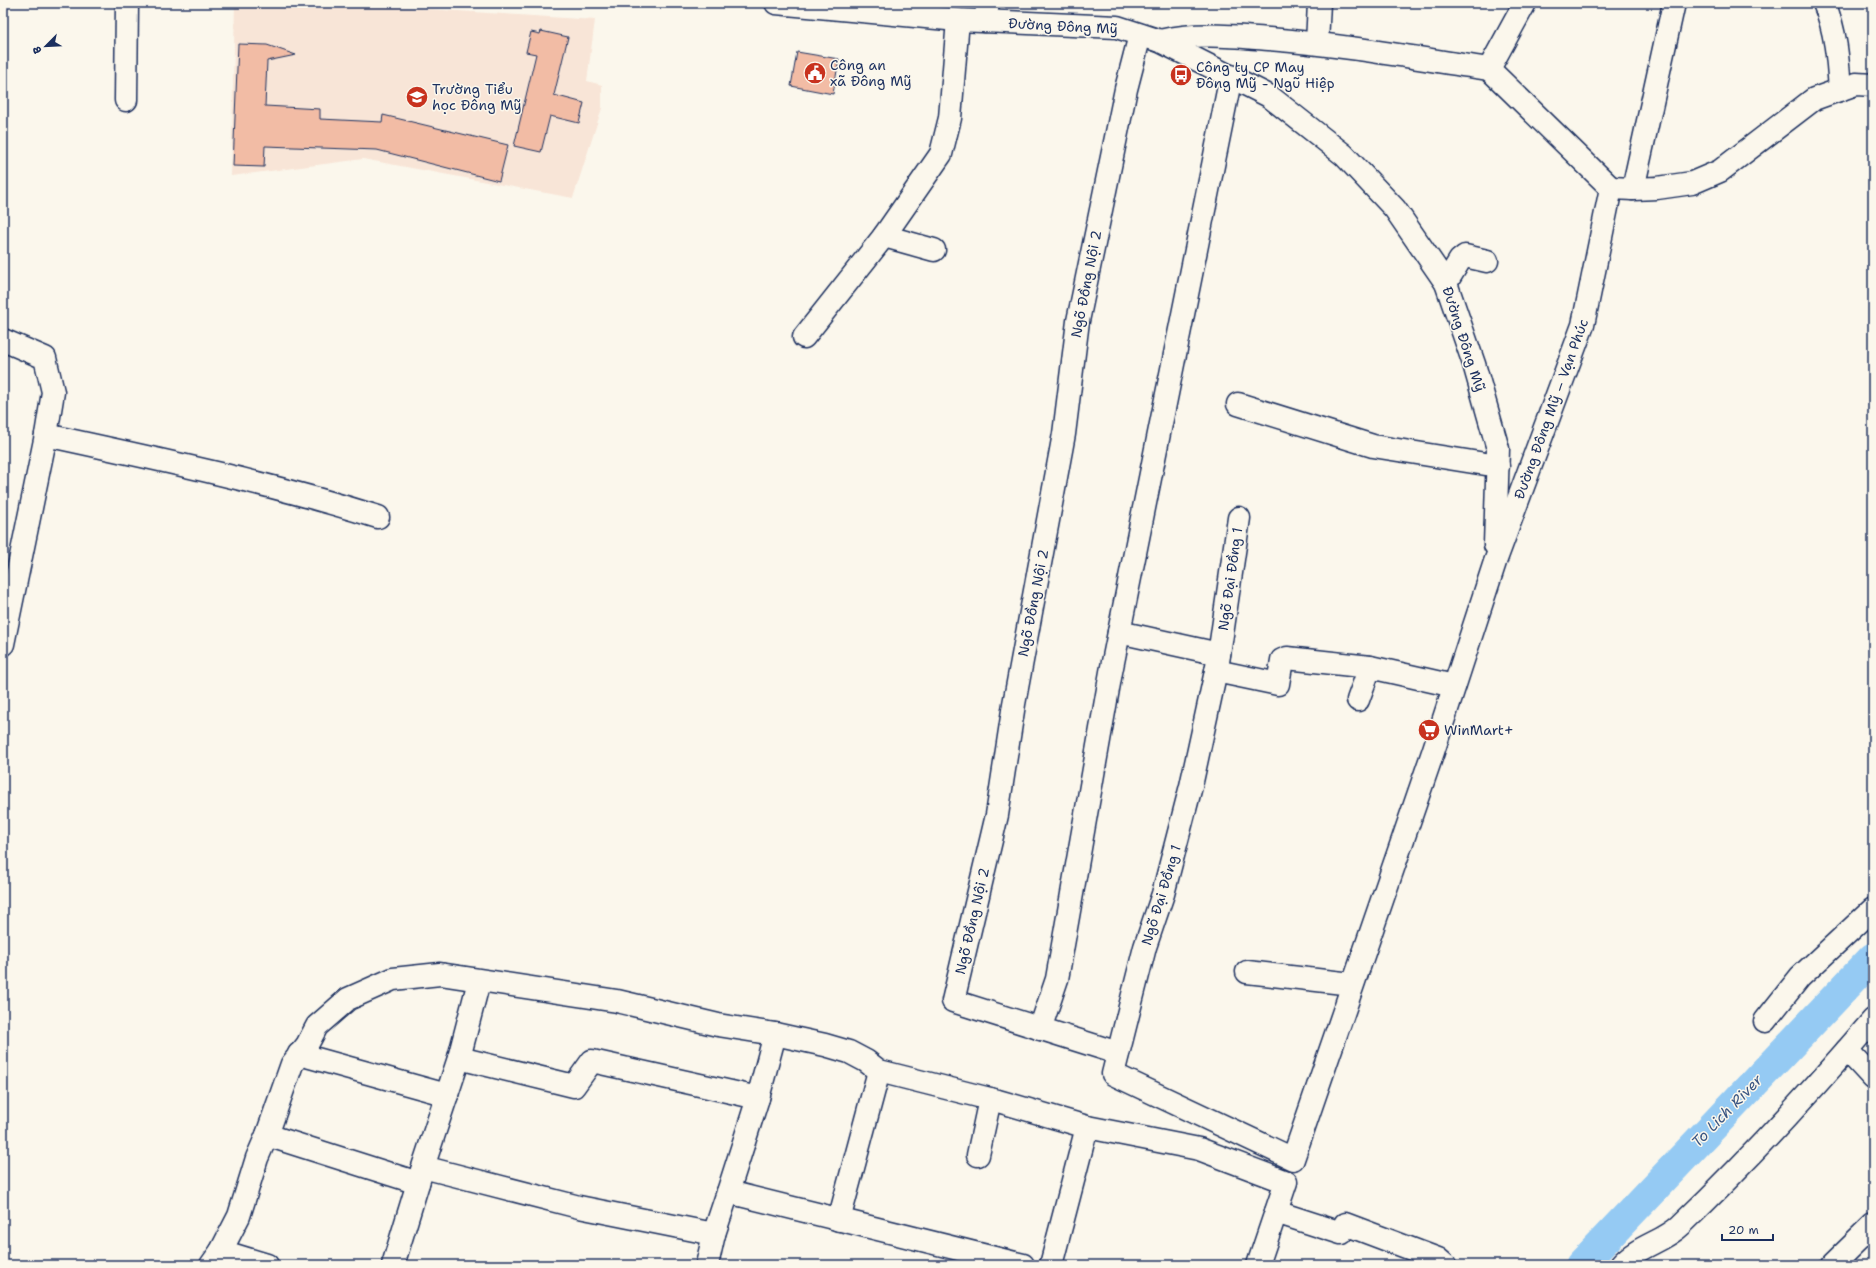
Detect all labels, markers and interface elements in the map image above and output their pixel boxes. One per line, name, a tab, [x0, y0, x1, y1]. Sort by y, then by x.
street label: Đường Đông Mỹ	[1008, 14, 1118, 38]
north arrow	[26, 26, 66, 66]
text: B	[29, 44, 46, 56]
place label: Công an xã Đông Mỹ	[830, 56, 912, 90]
place label: Công ty CP May Đông Mỹ - Ngũ Hiệp	[1196, 58, 1335, 92]
public building icon: Công an xã Đông Mỹ	[802, 60, 828, 86]
bus stop icon: Công ty CP May Đông Mỹ - Ngũ Hiệp	[1168, 62, 1194, 88]
place label: Trường Tiểu học Đông Mỹ	[432, 80, 522, 114]
school or university icon: Trường Tiểu học Đông Mỹ	[404, 84, 430, 110]
street label: Ngõ Đồng Nội 2	[1067, 229, 1105, 339]
street label: Đường Đông Mỹ	[1439, 284, 1489, 394]
street label: Đường Đông Mỹ – Vạn Phúc	[1510, 316, 1592, 502]
street label: Ngõ Đại Đồng 1	[1214, 526, 1246, 632]
street label: Ngõ Đồng Nội 2	[1014, 548, 1052, 658]
supermarket icon: WinMart+	[1416, 717, 1442, 743]
place label: WinMart+	[1444, 721, 1514, 739]
street label: Ngõ Đại Đồng 1	[1137, 843, 1185, 947]
street label: Ngõ Đồng Nội 2	[951, 866, 993, 976]
water label: To Lich River	[1687, 1070, 1767, 1152]
scale bar	[1722, 1216, 1773, 1242]
text: 20 m	[1728, 1222, 1759, 1238]

